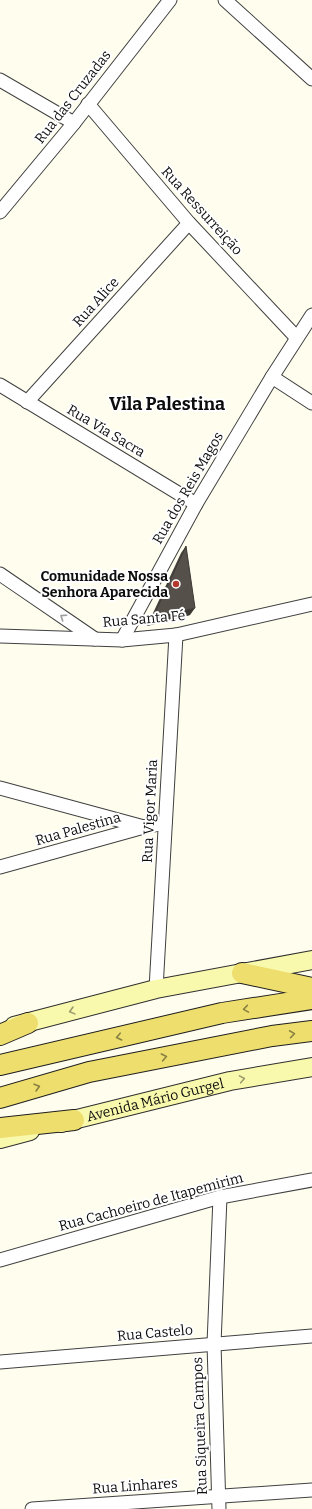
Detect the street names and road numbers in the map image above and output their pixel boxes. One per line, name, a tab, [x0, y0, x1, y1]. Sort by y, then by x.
street label: Rua das Cruzadas	[31, 47, 115, 147]
street label: Rua Ressurreição	[158, 163, 246, 259]
street label: Rua Alice	[69, 274, 123, 330]
street label: Rua Via Sacra	[64, 401, 148, 461]
street label: Rua dos Reis Magos	[149, 429, 227, 547]
street label: Rua Santa Fé	[102, 607, 186, 631]
street label: Rua Vigor Maria	[139, 759, 161, 863]
street label: Rua Palestina	[33, 809, 123, 849]
street label: Avenida Mário Gurgel	[85, 1074, 226, 1125]
street label: Rua Cachoeiro de Itapemirim	[57, 1169, 246, 1235]
street label: Rua Castelo	[116, 1321, 194, 1345]
street label: Rua Siqueira Campos	[189, 1357, 211, 1495]
street label: Rua Linhares	[92, 1475, 178, 1497]

